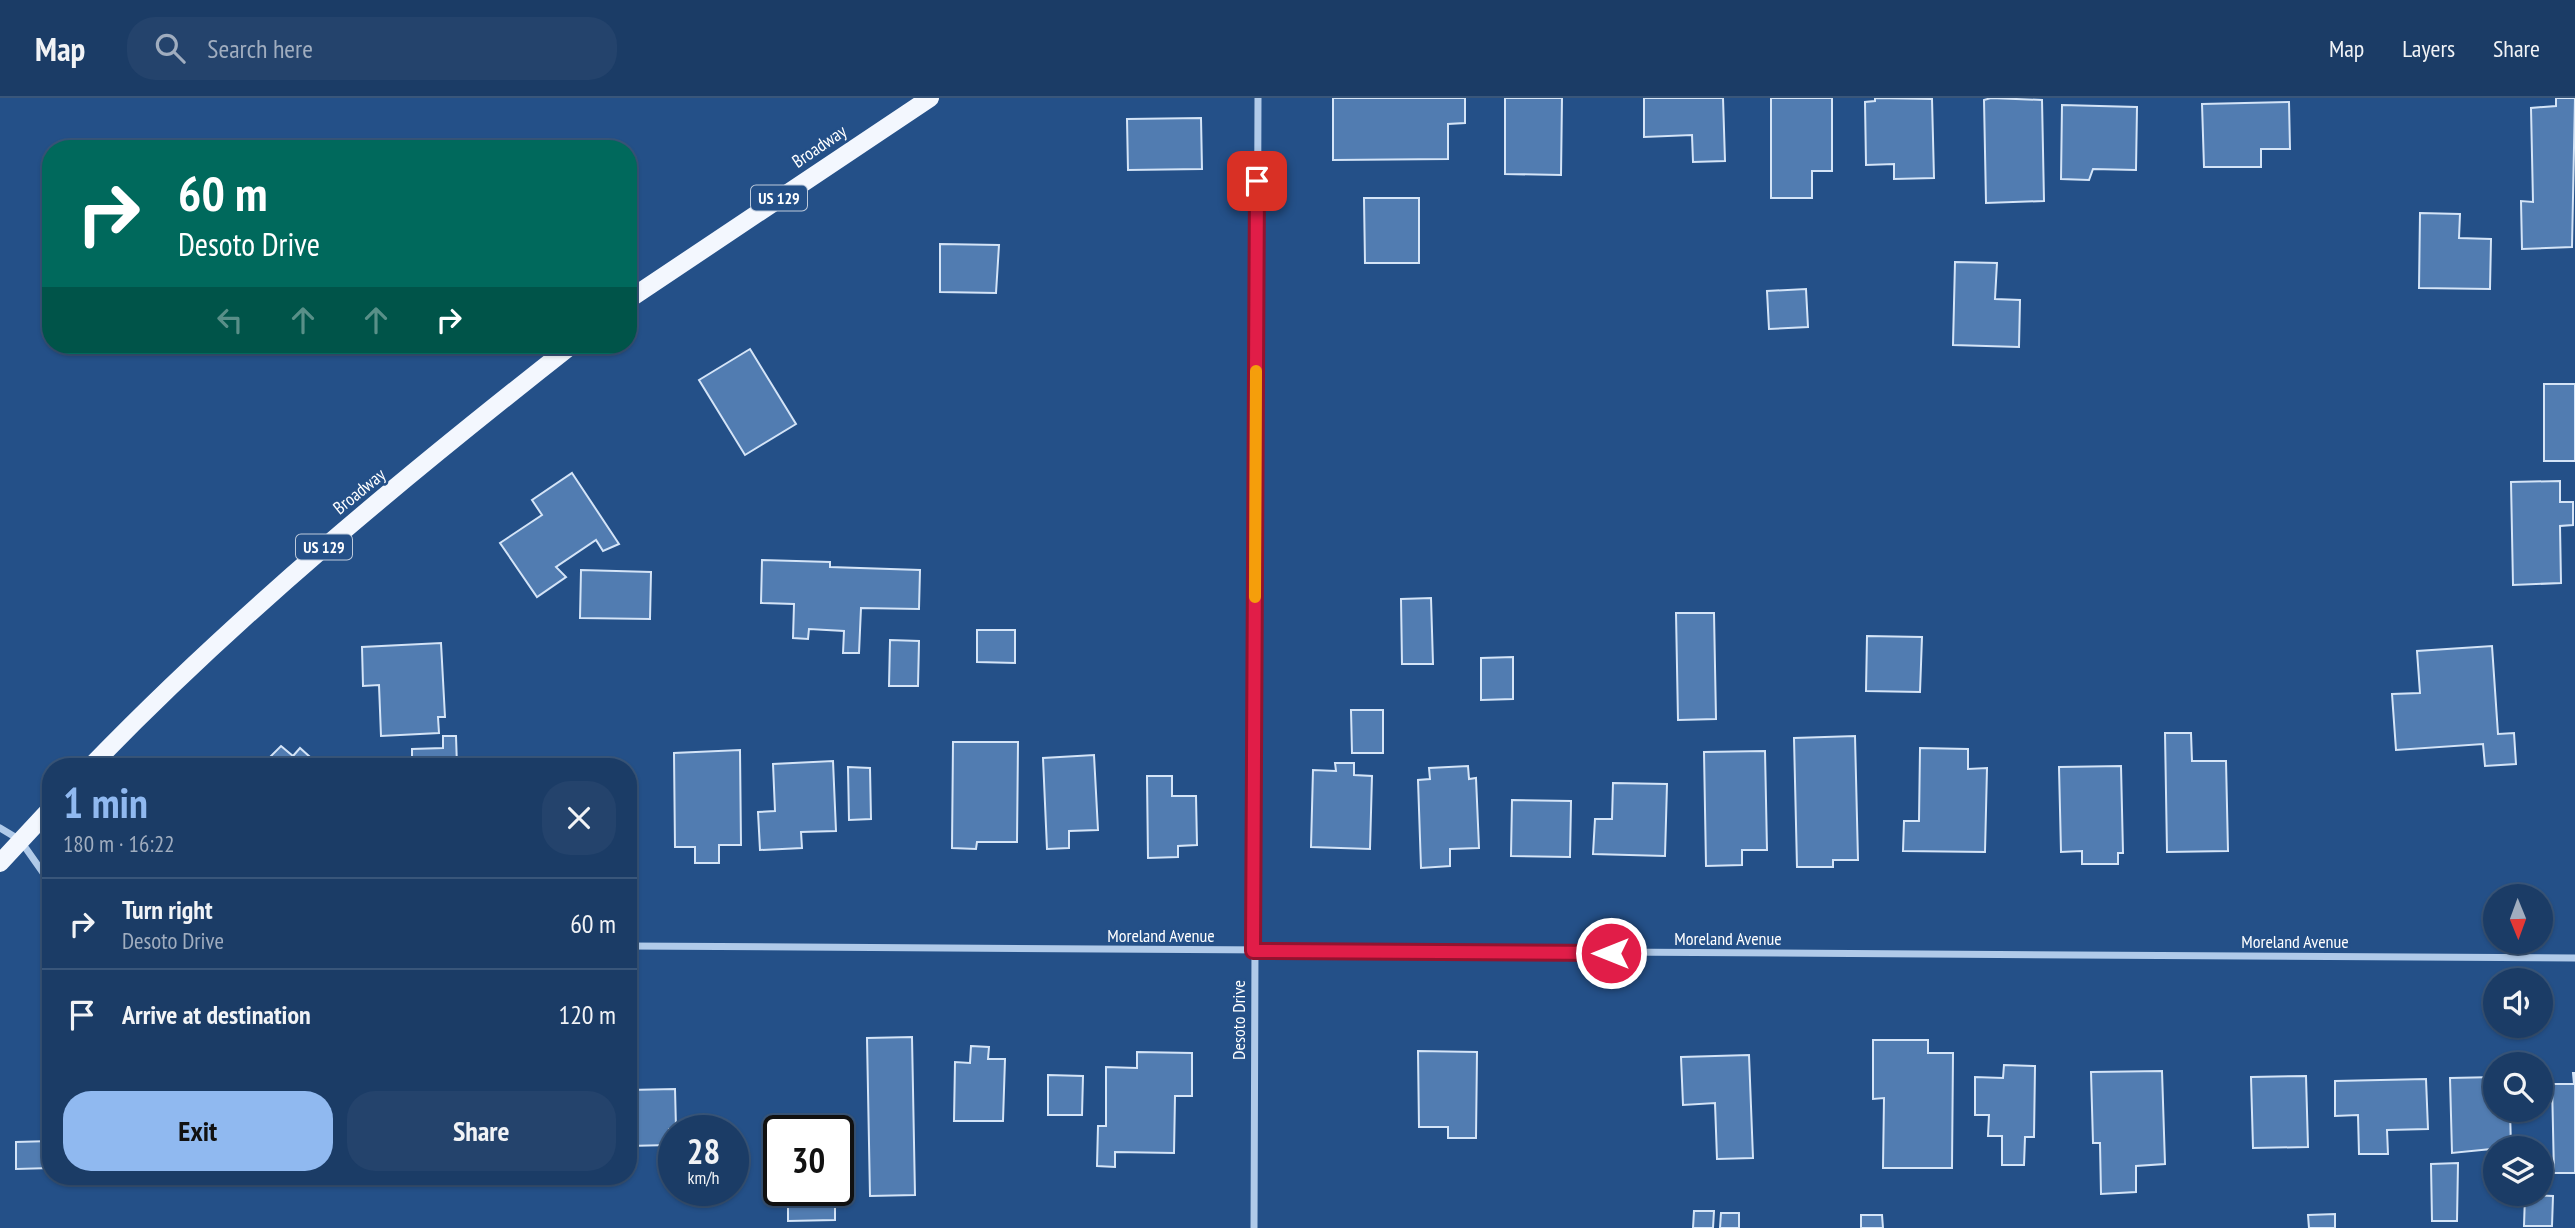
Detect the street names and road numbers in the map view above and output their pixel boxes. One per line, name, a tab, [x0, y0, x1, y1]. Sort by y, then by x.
street label: Broadway	[787, 119, 851, 173]
road number: US 129	[751, 186, 807, 211]
street label: Broadway	[328, 463, 390, 519]
road number: US 129	[296, 534, 352, 560]
street label: Moreland Avenue	[1107, 924, 1215, 947]
street label: Moreland Avenue	[1674, 927, 1782, 950]
street label: Moreland Avenue	[2241, 930, 2349, 953]
street label: Desoto Drive	[1227, 980, 1250, 1060]

